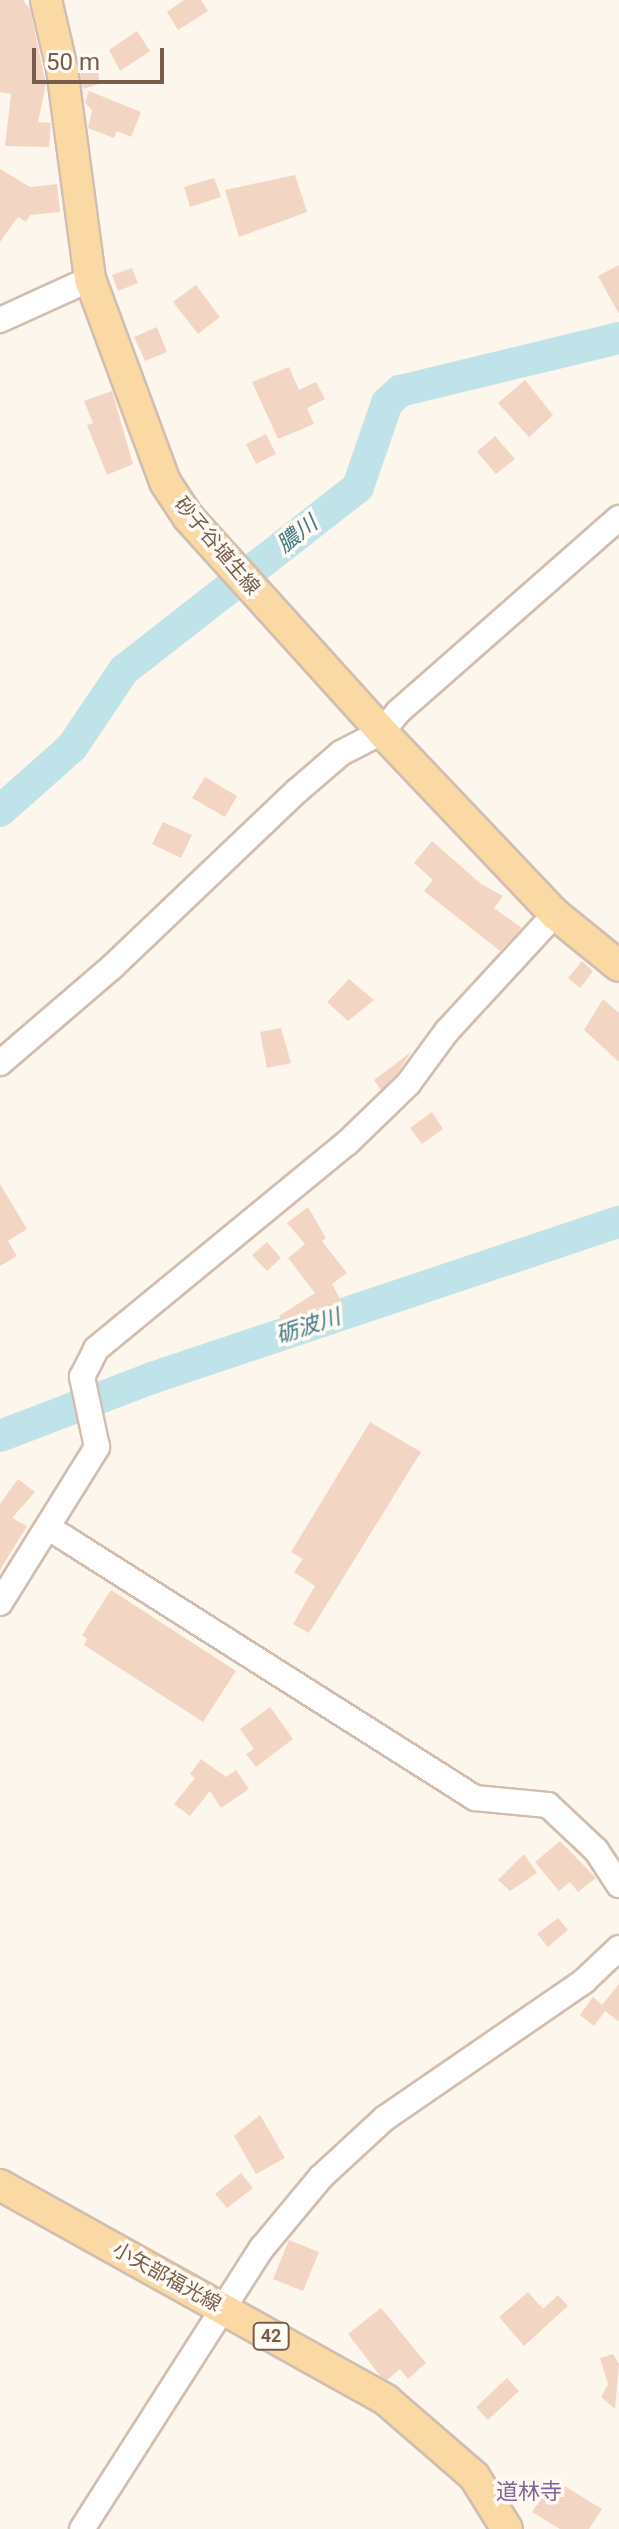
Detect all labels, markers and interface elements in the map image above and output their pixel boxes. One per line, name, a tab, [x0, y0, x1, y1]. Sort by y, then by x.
scale bar	[36, 32, 168, 82]
text: 50 m	[46, 48, 100, 76]
street label: 砂子谷埴生線	[169, 492, 265, 600]
water label: 膿川	[272, 510, 322, 558]
water label: 砺波川	[273, 1303, 343, 1349]
street label: 小矢部福光線	[109, 2237, 225, 2317]
road number: 42	[251, 2322, 291, 2350]
district label: 道林寺	[496, 2479, 562, 2505]

